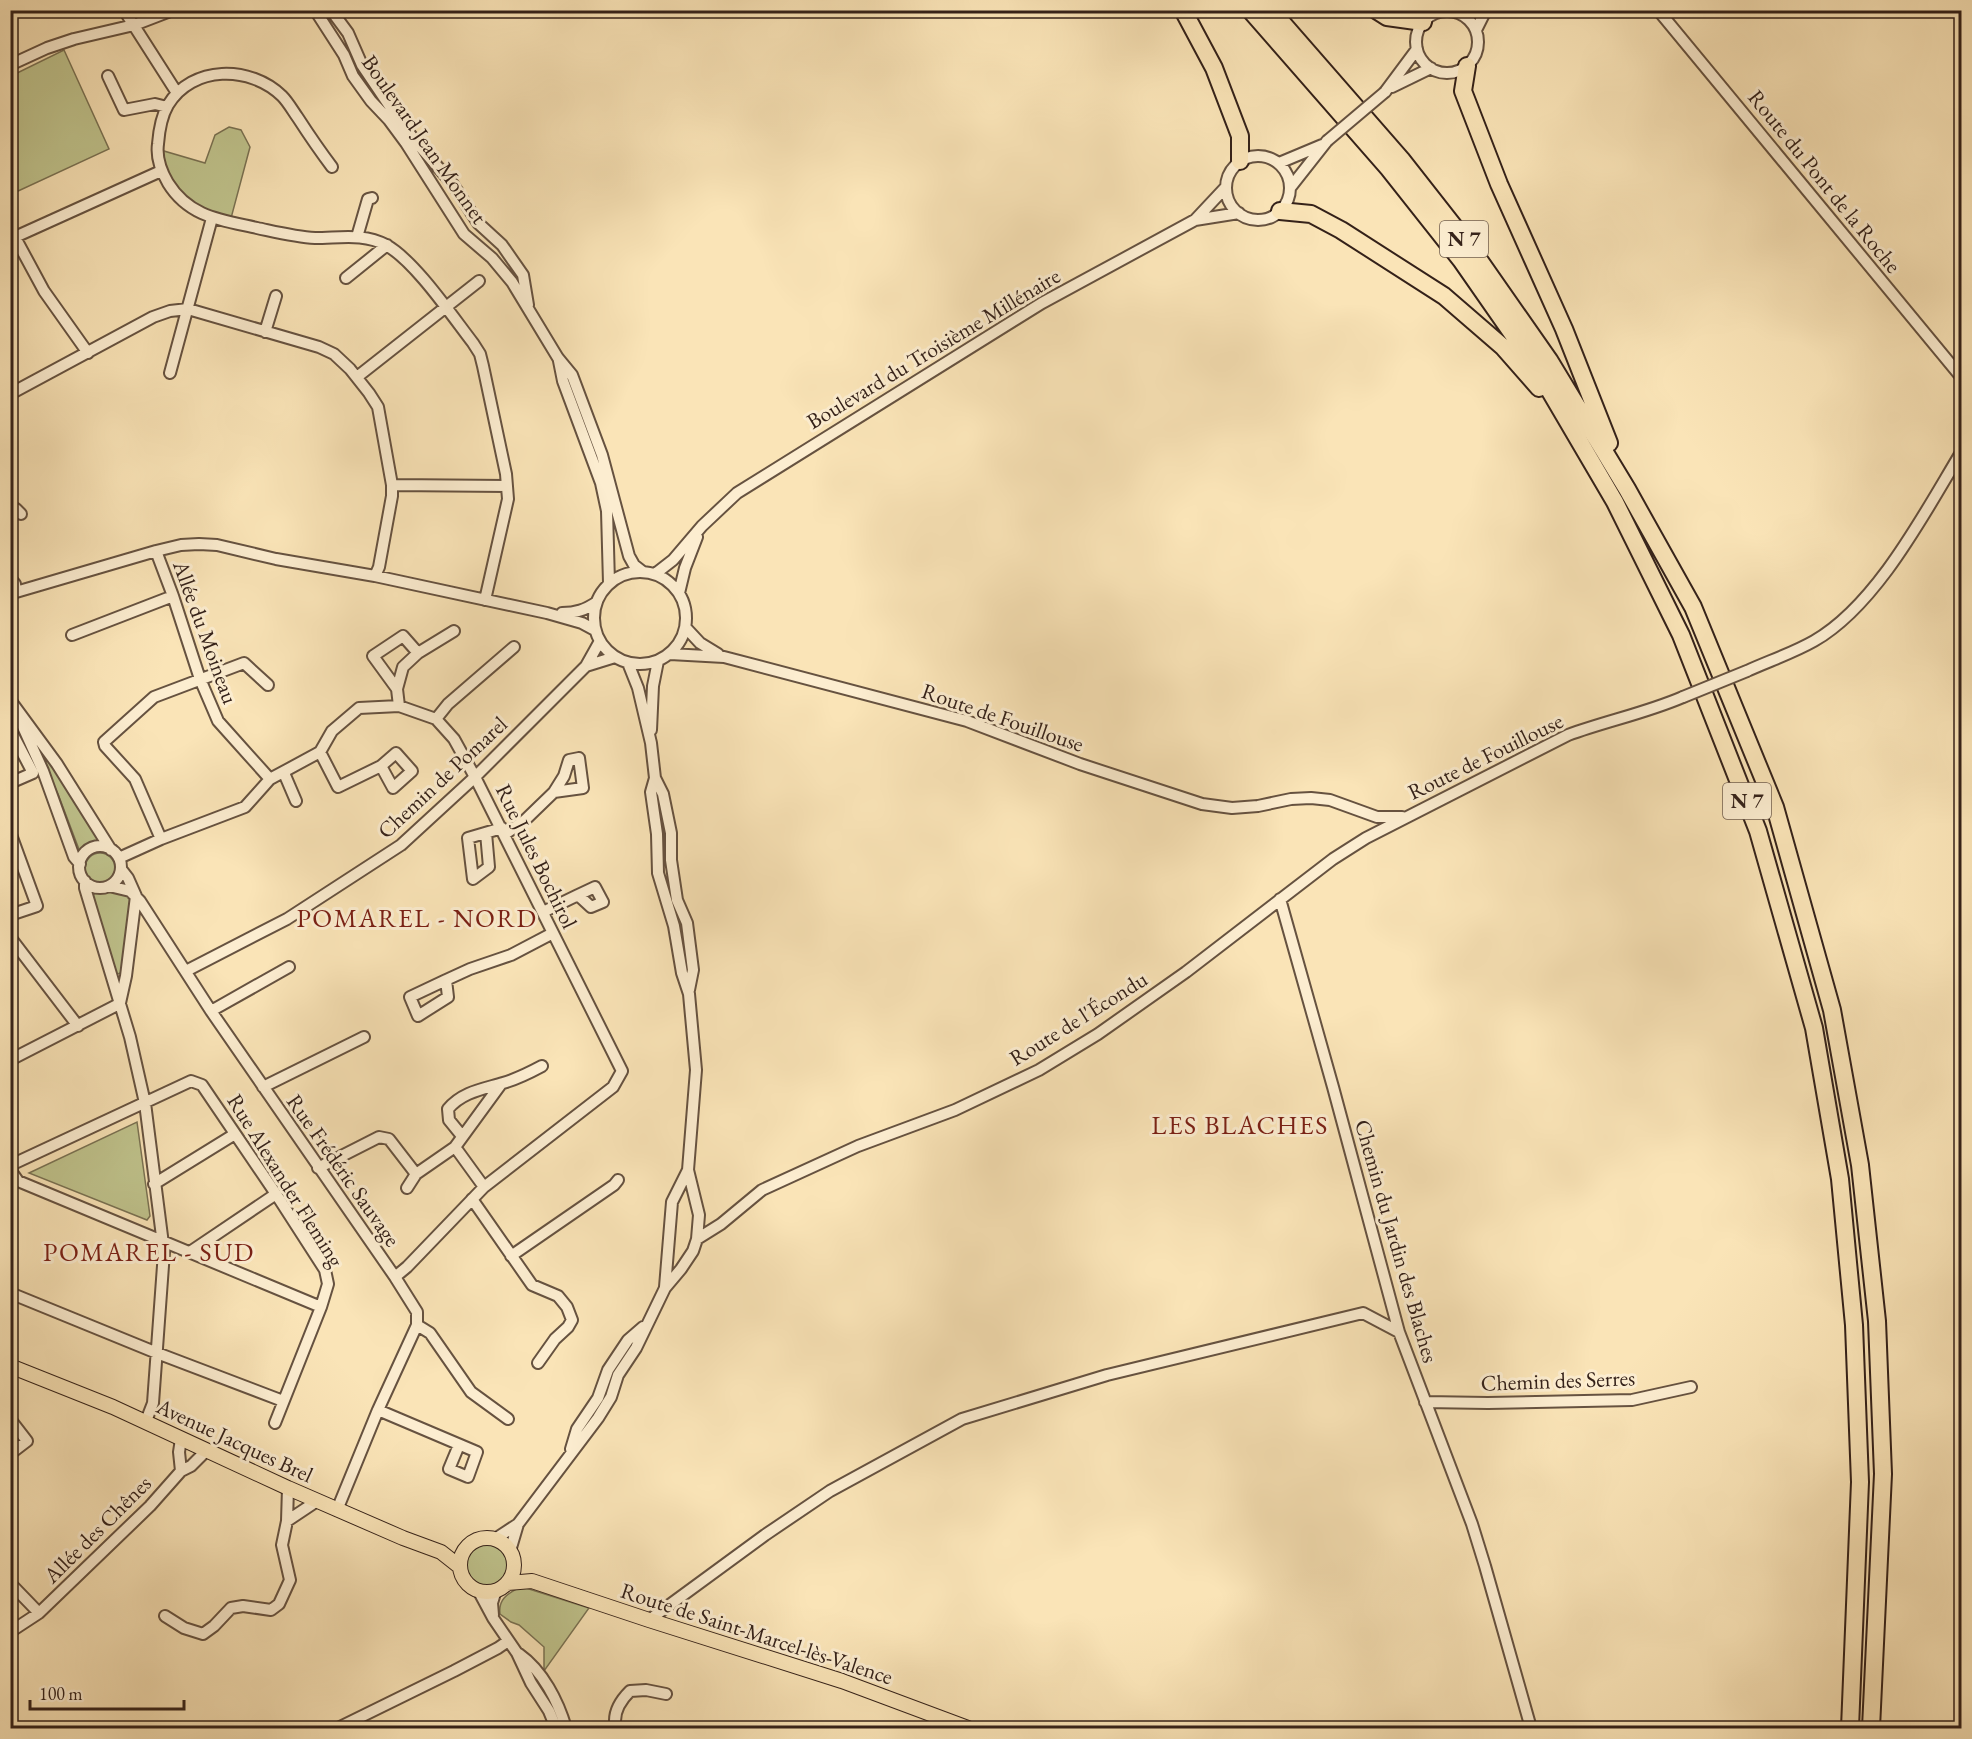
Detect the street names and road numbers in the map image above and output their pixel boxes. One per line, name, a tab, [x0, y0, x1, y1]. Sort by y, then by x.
street label: Boulevard Jean Monnet	[355, 49, 494, 230]
street label: Route du Pont de la Roche	[1742, 84, 1908, 279]
road number: N 7	[1440, 221, 1488, 257]
street label: Boulevard du Troisième Millénaire	[801, 261, 1066, 436]
street label: Allée du Moineau	[166, 556, 245, 708]
street label: Route de Fouillouse	[918, 676, 1088, 759]
street label: Route de Fouillouse	[1403, 706, 1568, 807]
street label: Chemin de Pomarel	[371, 710, 513, 845]
street label: Rue Jules Bochirol	[489, 779, 584, 933]
road number: N 7	[1723, 783, 1771, 819]
street label: Route de l'Écondu	[1004, 964, 1153, 1072]
street label: Rue Alexander Fleming	[221, 1088, 351, 1273]
street label: Rue Frédéric Sauvage	[280, 1088, 407, 1253]
street label: Chemin du Jardin des Blaches	[1348, 1116, 1445, 1366]
street label: Chemin des Serres	[1480, 1363, 1636, 1398]
street label: Avenue Jacques Brel	[151, 1391, 318, 1489]
street label: Allée des Chênes	[36, 1469, 158, 1590]
street label: Route de Saint-Marcel-lès-Valence	[617, 1576, 897, 1691]

